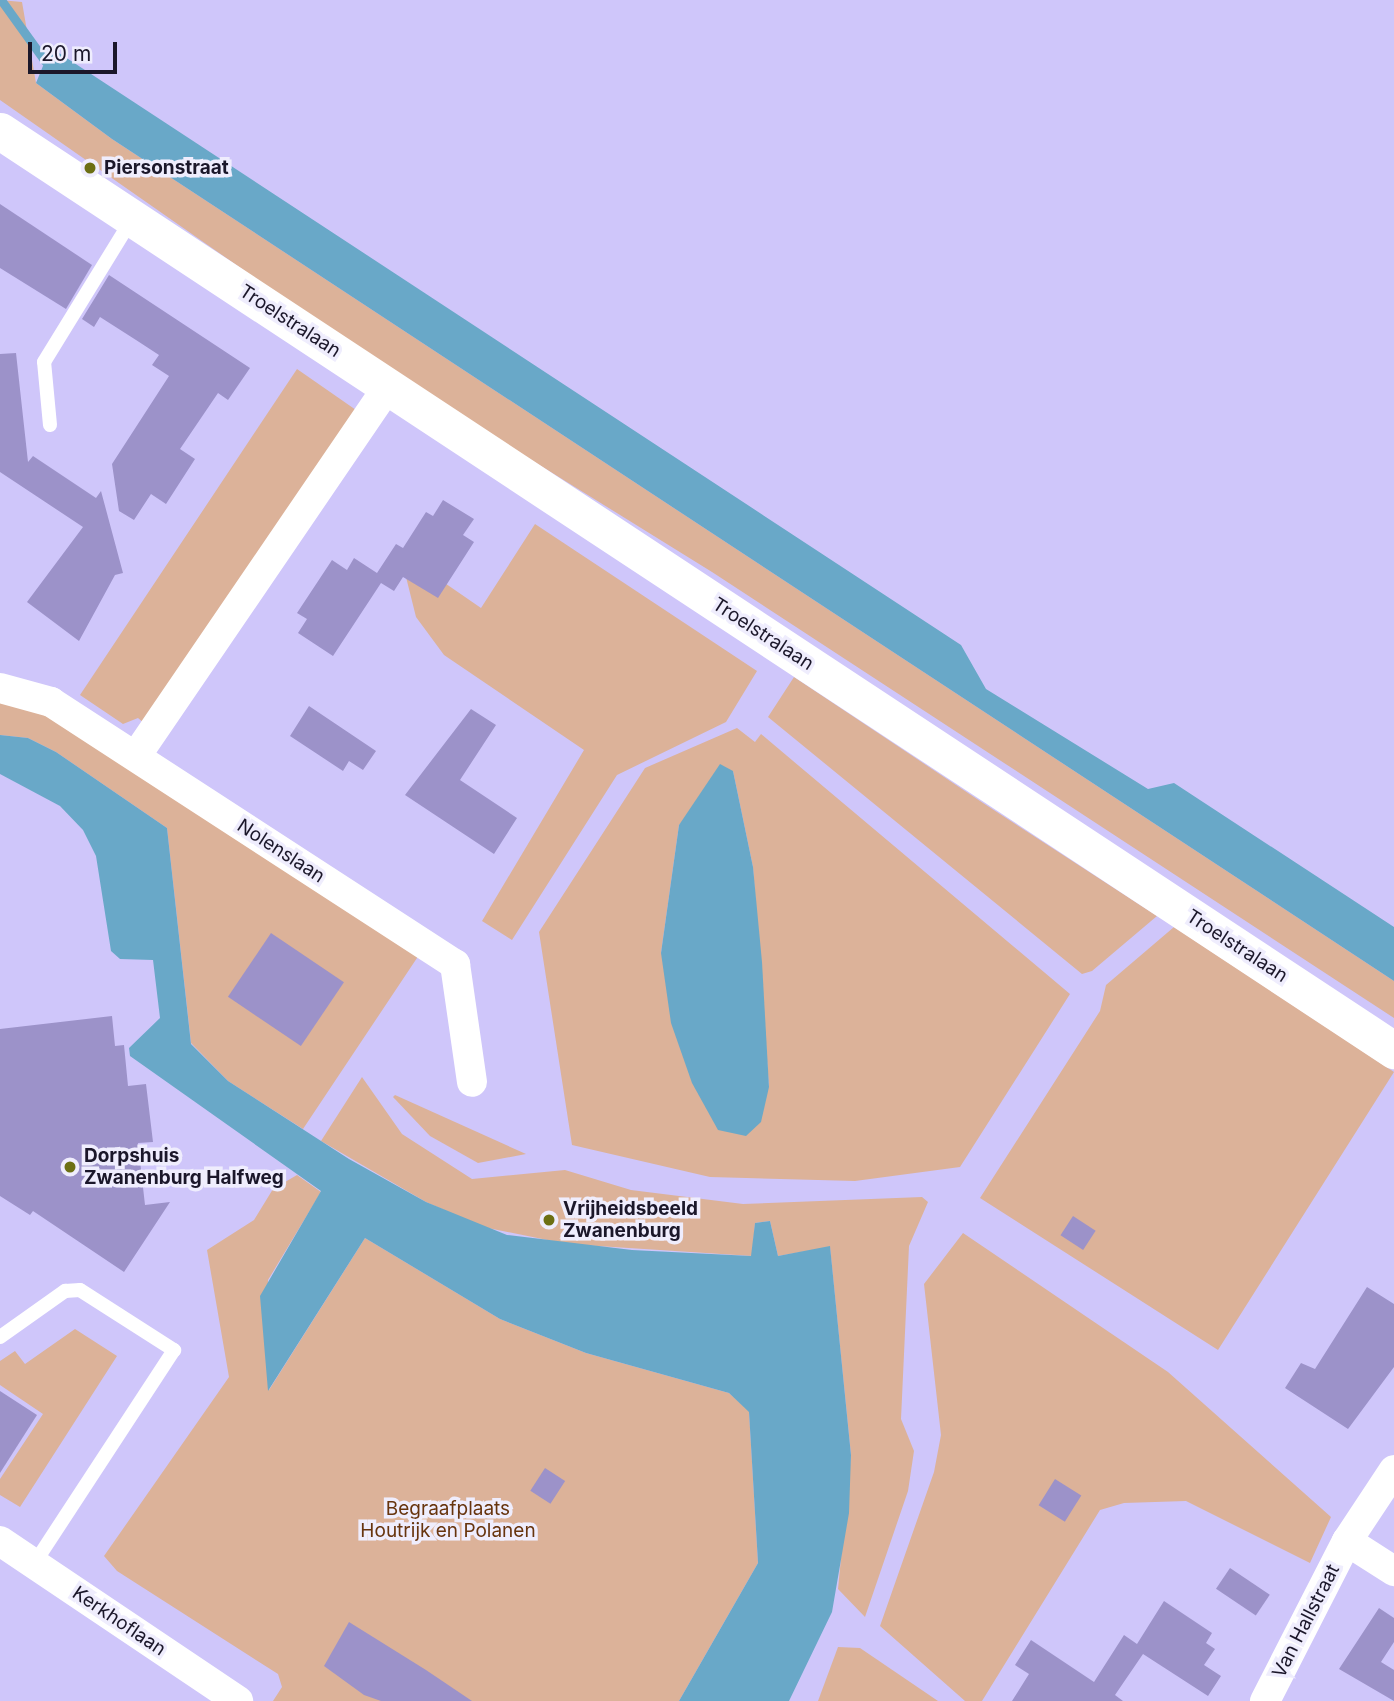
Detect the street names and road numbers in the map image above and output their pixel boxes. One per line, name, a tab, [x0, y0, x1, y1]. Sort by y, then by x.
street label: Troelstralaan	[235, 280, 345, 362]
street label: Troelstralaan	[708, 593, 818, 675]
street label: Nolenslaan	[233, 814, 329, 888]
street label: Troelstralaan	[1182, 905, 1292, 987]
street label: Van Hallstraat	[1268, 1560, 1344, 1682]
street label: Kerkhoflaan	[68, 1581, 170, 1661]

